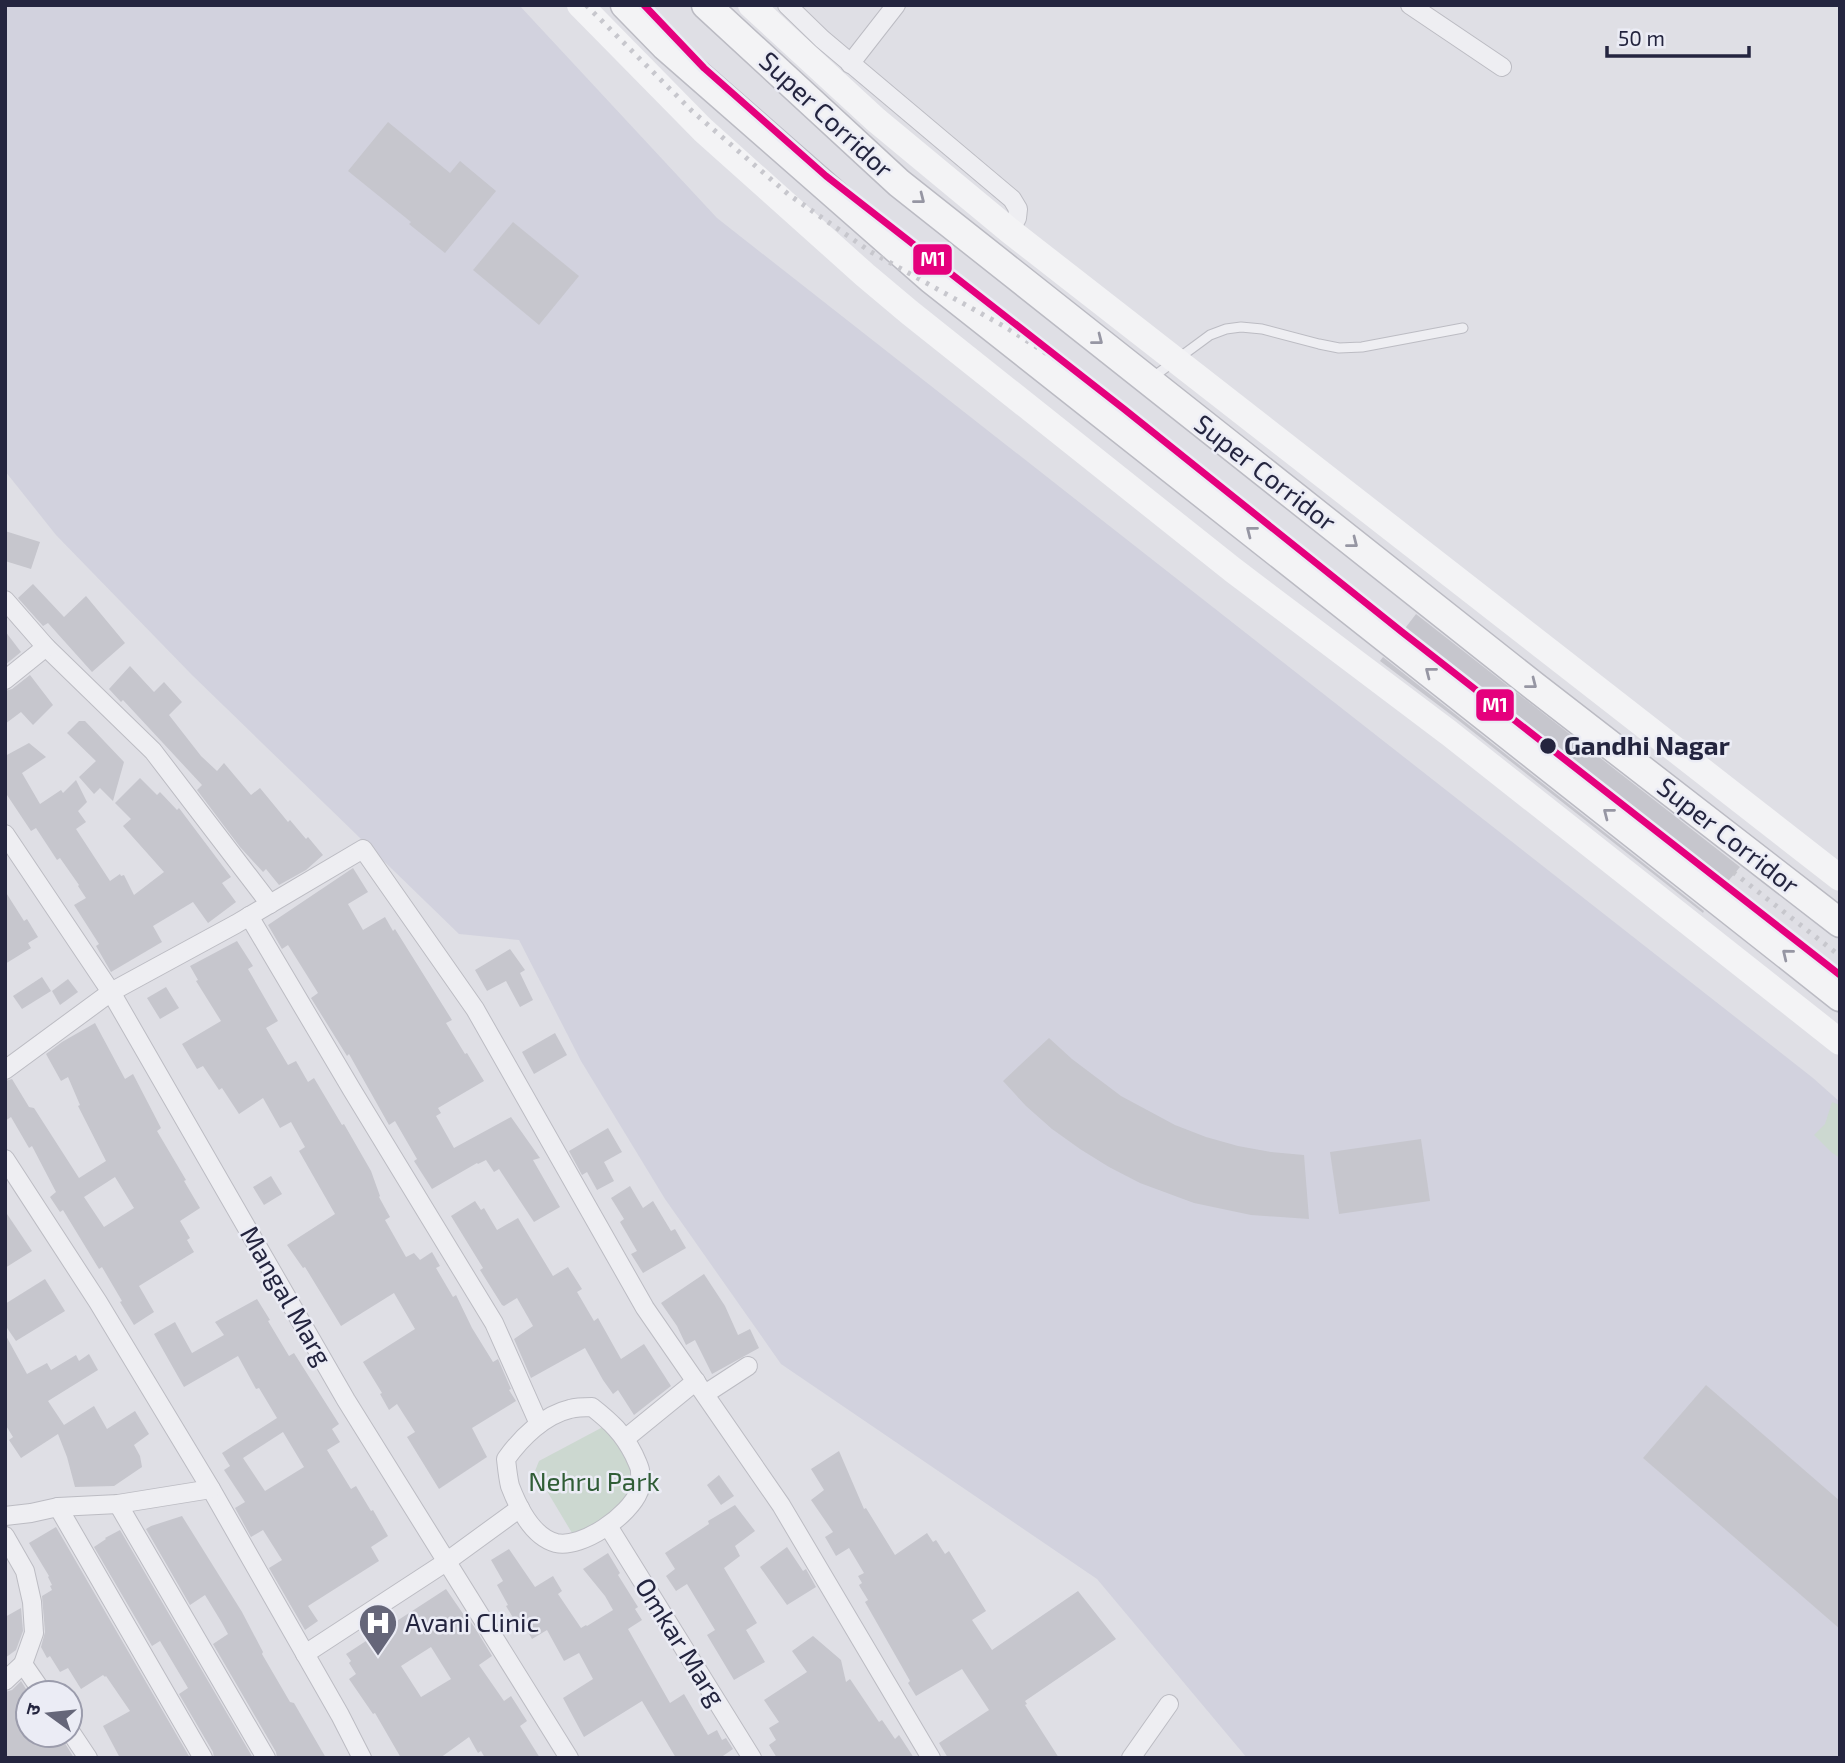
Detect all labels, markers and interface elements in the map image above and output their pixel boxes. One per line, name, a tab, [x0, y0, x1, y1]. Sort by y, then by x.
scale bar	[1607, 14, 1749, 58]
text: 50 m	[1618, 25, 1665, 50]
street label: Super Corridor	[754, 44, 900, 184]
one-way arrow	[912, 191, 924, 204]
line badge: M1	[912, 243, 953, 276]
text: M1	[920, 247, 946, 270]
one-way arrow	[1090, 332, 1102, 345]
street label: Super Corridor	[1189, 407, 1343, 537]
one-way arrow	[1246, 527, 1259, 539]
one-way arrow	[1346, 534, 1358, 547]
one-way arrow	[1425, 667, 1437, 680]
one-way arrow	[1524, 675, 1536, 688]
line badge: M1	[1475, 688, 1515, 722]
text: M1	[1482, 693, 1508, 716]
place label: Gandhi Nagar	[1564, 729, 1730, 760]
marker: Gandhi Nagar	[1538, 736, 1558, 756]
street label: Super Corridor	[1652, 770, 1806, 900]
one-way arrow	[1604, 808, 1616, 821]
one-way arrow	[1782, 950, 1795, 962]
street label: Mangal Marg	[235, 1220, 340, 1370]
park label: Nehru Park	[528, 1465, 660, 1496]
street label: Omkar Marg	[630, 1571, 733, 1711]
hospital icon: Avani Clinic	[357, 1602, 399, 1657]
place label: Avani Clinic	[405, 1606, 539, 1637]
north arrow	[14, 1679, 84, 1749]
text: उ	[20, 1700, 45, 1718]

